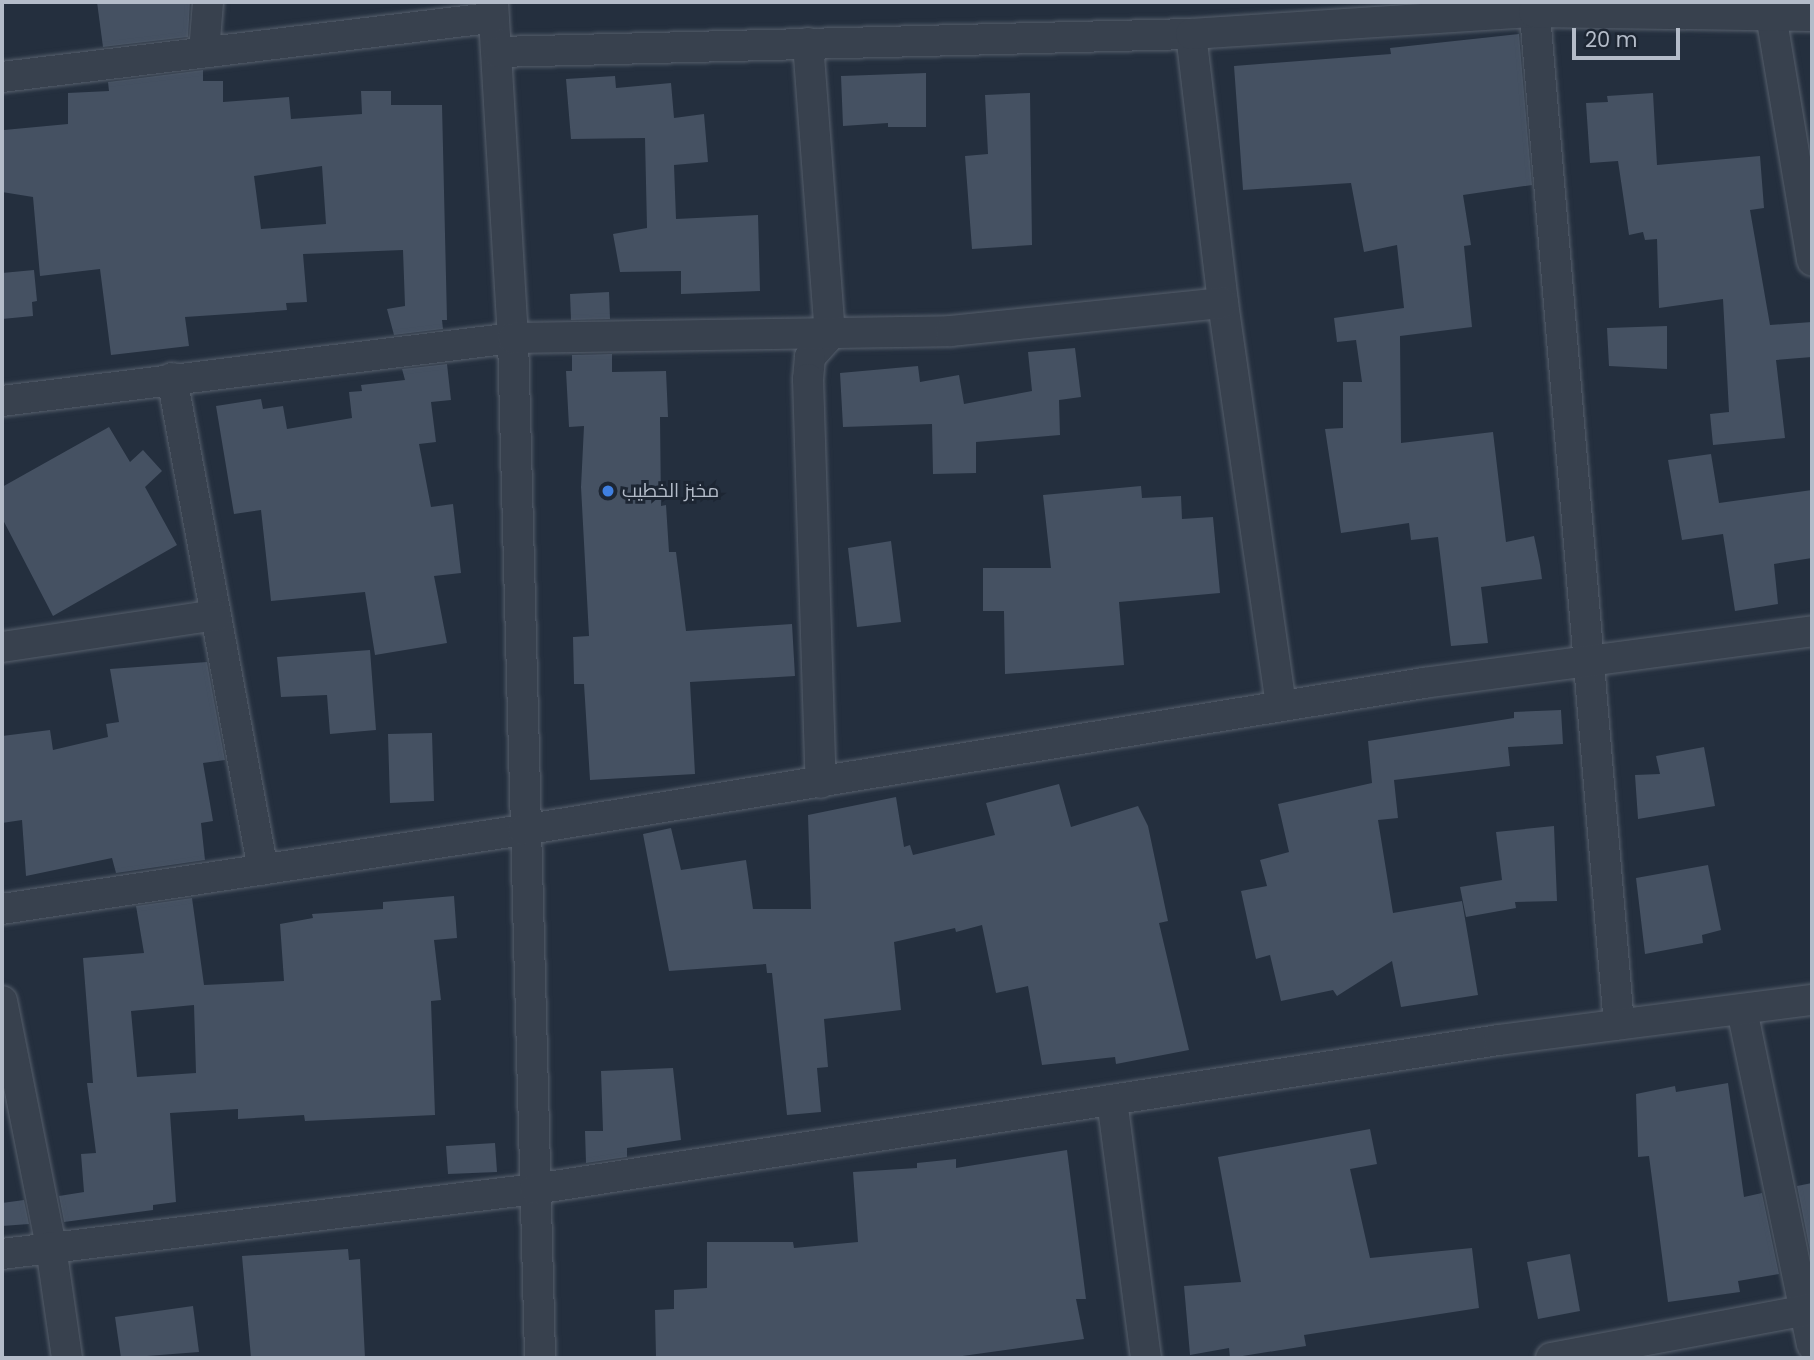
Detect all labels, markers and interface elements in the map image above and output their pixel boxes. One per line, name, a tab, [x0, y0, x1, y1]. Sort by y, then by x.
scale bar	[1576, 14, 1685, 58]
text: 20 m	[1585, 25, 1638, 54]
place label: مخبز الخطيب	[622, 480, 719, 502]
marker: مخبز الخطيب	[600, 483, 616, 499]

